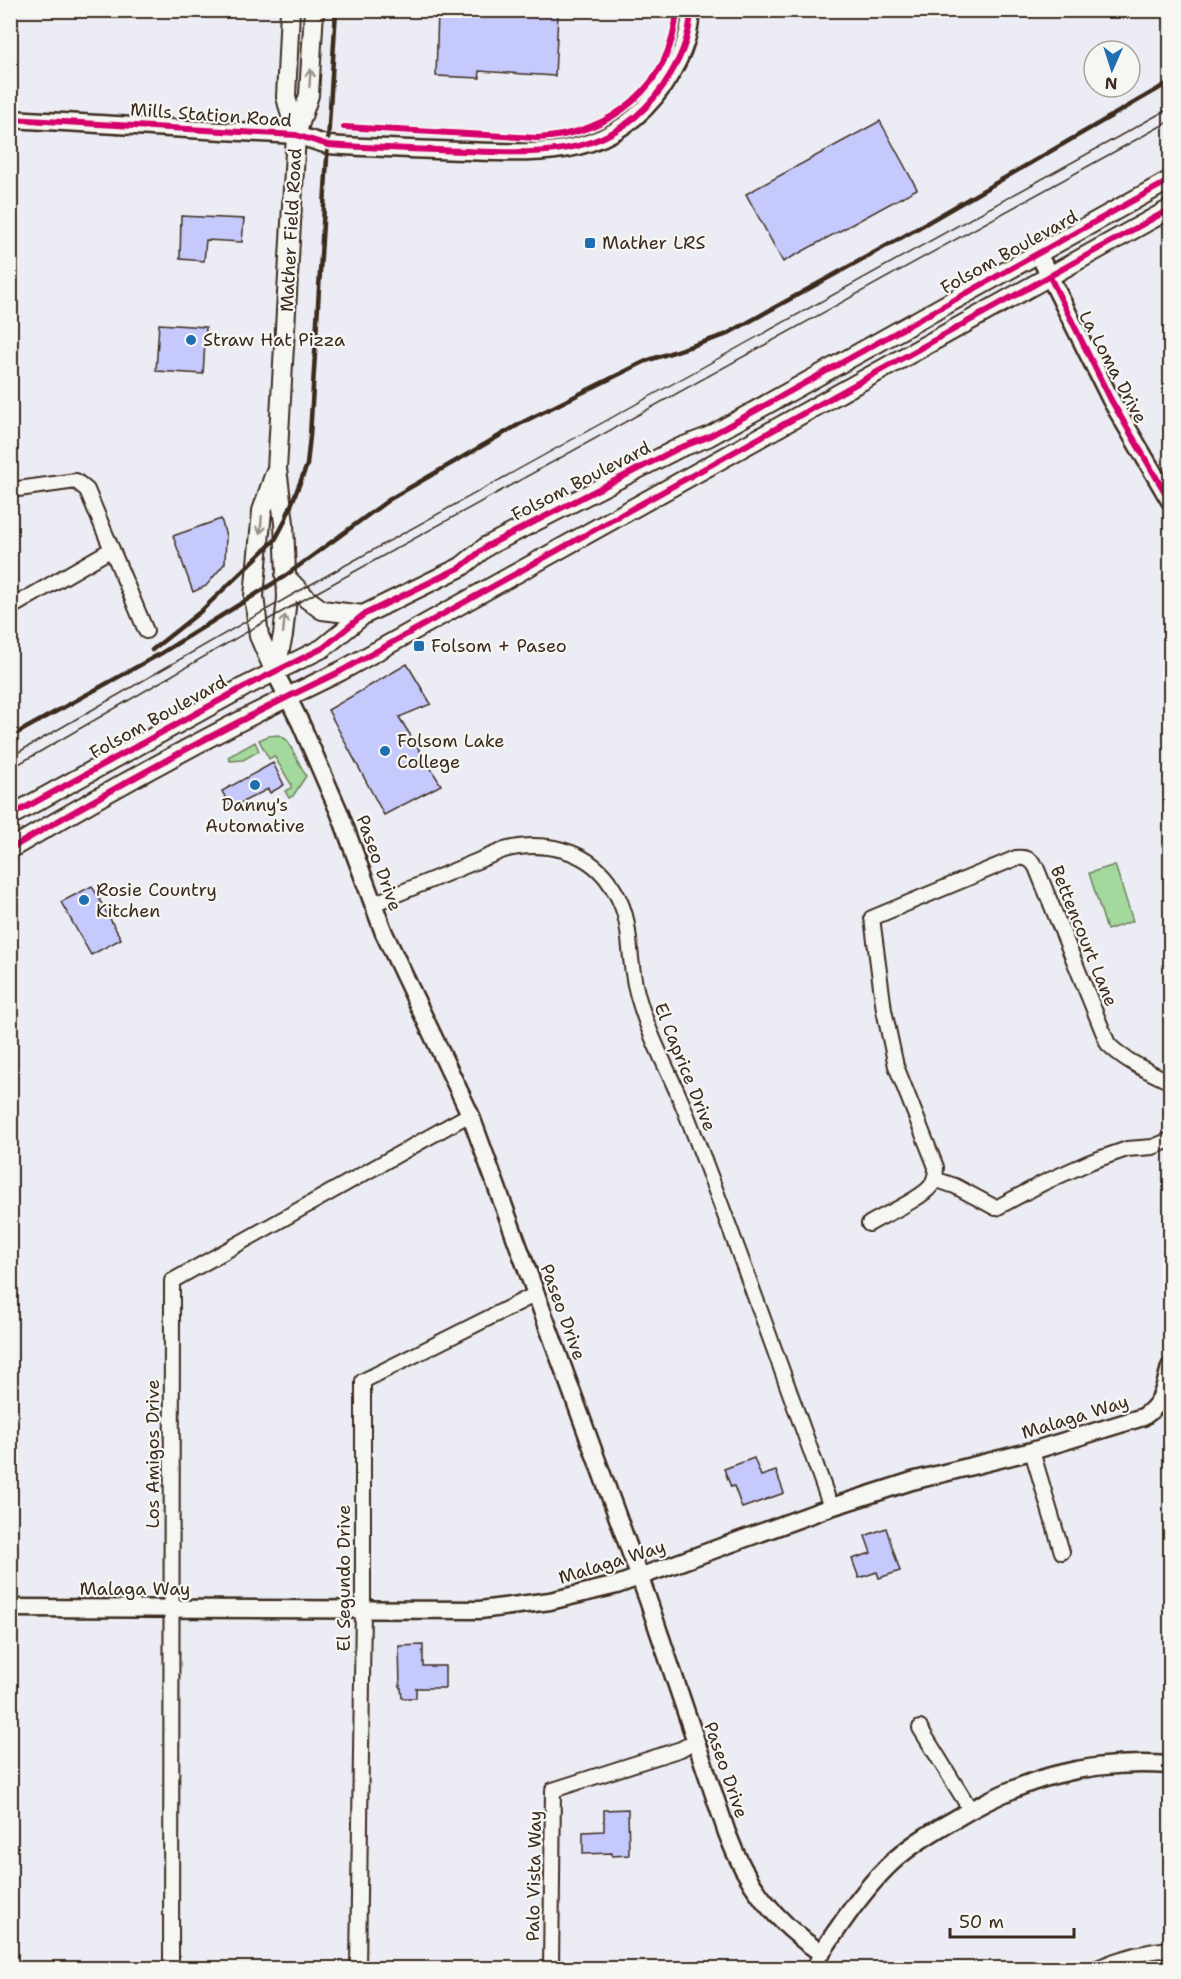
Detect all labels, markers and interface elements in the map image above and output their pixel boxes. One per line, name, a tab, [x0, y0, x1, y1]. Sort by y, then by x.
north arrow	[1082, 39, 1142, 99]
one-way arrow	[305, 69, 316, 89]
text: N	[1104, 73, 1118, 94]
street label: Mills Station Road	[129, 97, 293, 133]
street label: Mather Field Road	[275, 148, 307, 312]
street label: Folsom Boulevard	[936, 204, 1082, 300]
place label: Mather LRS	[602, 231, 705, 255]
marker: Mather LRS	[583, 236, 597, 250]
street label: La Loma Drive	[1073, 307, 1153, 427]
place label: Straw Hat Pizza	[203, 328, 345, 352]
marker: Straw Hat Pizza	[184, 333, 198, 347]
street label: Folsom Boulevard	[507, 436, 655, 526]
one-way arrow	[255, 515, 266, 535]
one-way arrow	[279, 615, 290, 635]
place label: Folsom + Paseo	[431, 634, 567, 658]
marker: Folsom + Paseo	[412, 639, 426, 653]
street label: Folsom Boulevard	[85, 669, 231, 765]
place label: Folsom Lake College	[397, 729, 505, 774]
marker: Folsom Lake College	[378, 744, 392, 758]
marker: Danny's Automative	[248, 778, 262, 792]
place label: Danny's Automative	[205, 793, 305, 838]
street label: Paseo Drive	[351, 812, 407, 914]
street label: Bettencourt Lane	[1045, 862, 1123, 1010]
place label: Rosie Country Kitchen	[96, 878, 217, 923]
marker: Rosie Country Kitchen	[77, 893, 91, 907]
street label: El Caprice Drive	[648, 999, 722, 1135]
street label: Paseo Drive	[535, 1261, 591, 1363]
street label: Los Amigos Drive	[141, 1379, 165, 1529]
street label: Malaga Way	[1018, 1389, 1132, 1445]
street label: El Segundo Drive	[332, 1505, 356, 1651]
street label: Malaga Way	[555, 1534, 669, 1590]
street label: Malaga Way	[80, 1577, 190, 1601]
street label: Paseo Drive	[698, 1719, 754, 1821]
street label: Palo Vista Way	[521, 1810, 547, 1942]
scale bar	[950, 1901, 1074, 1939]
text: 50 m	[959, 1910, 1004, 1934]

